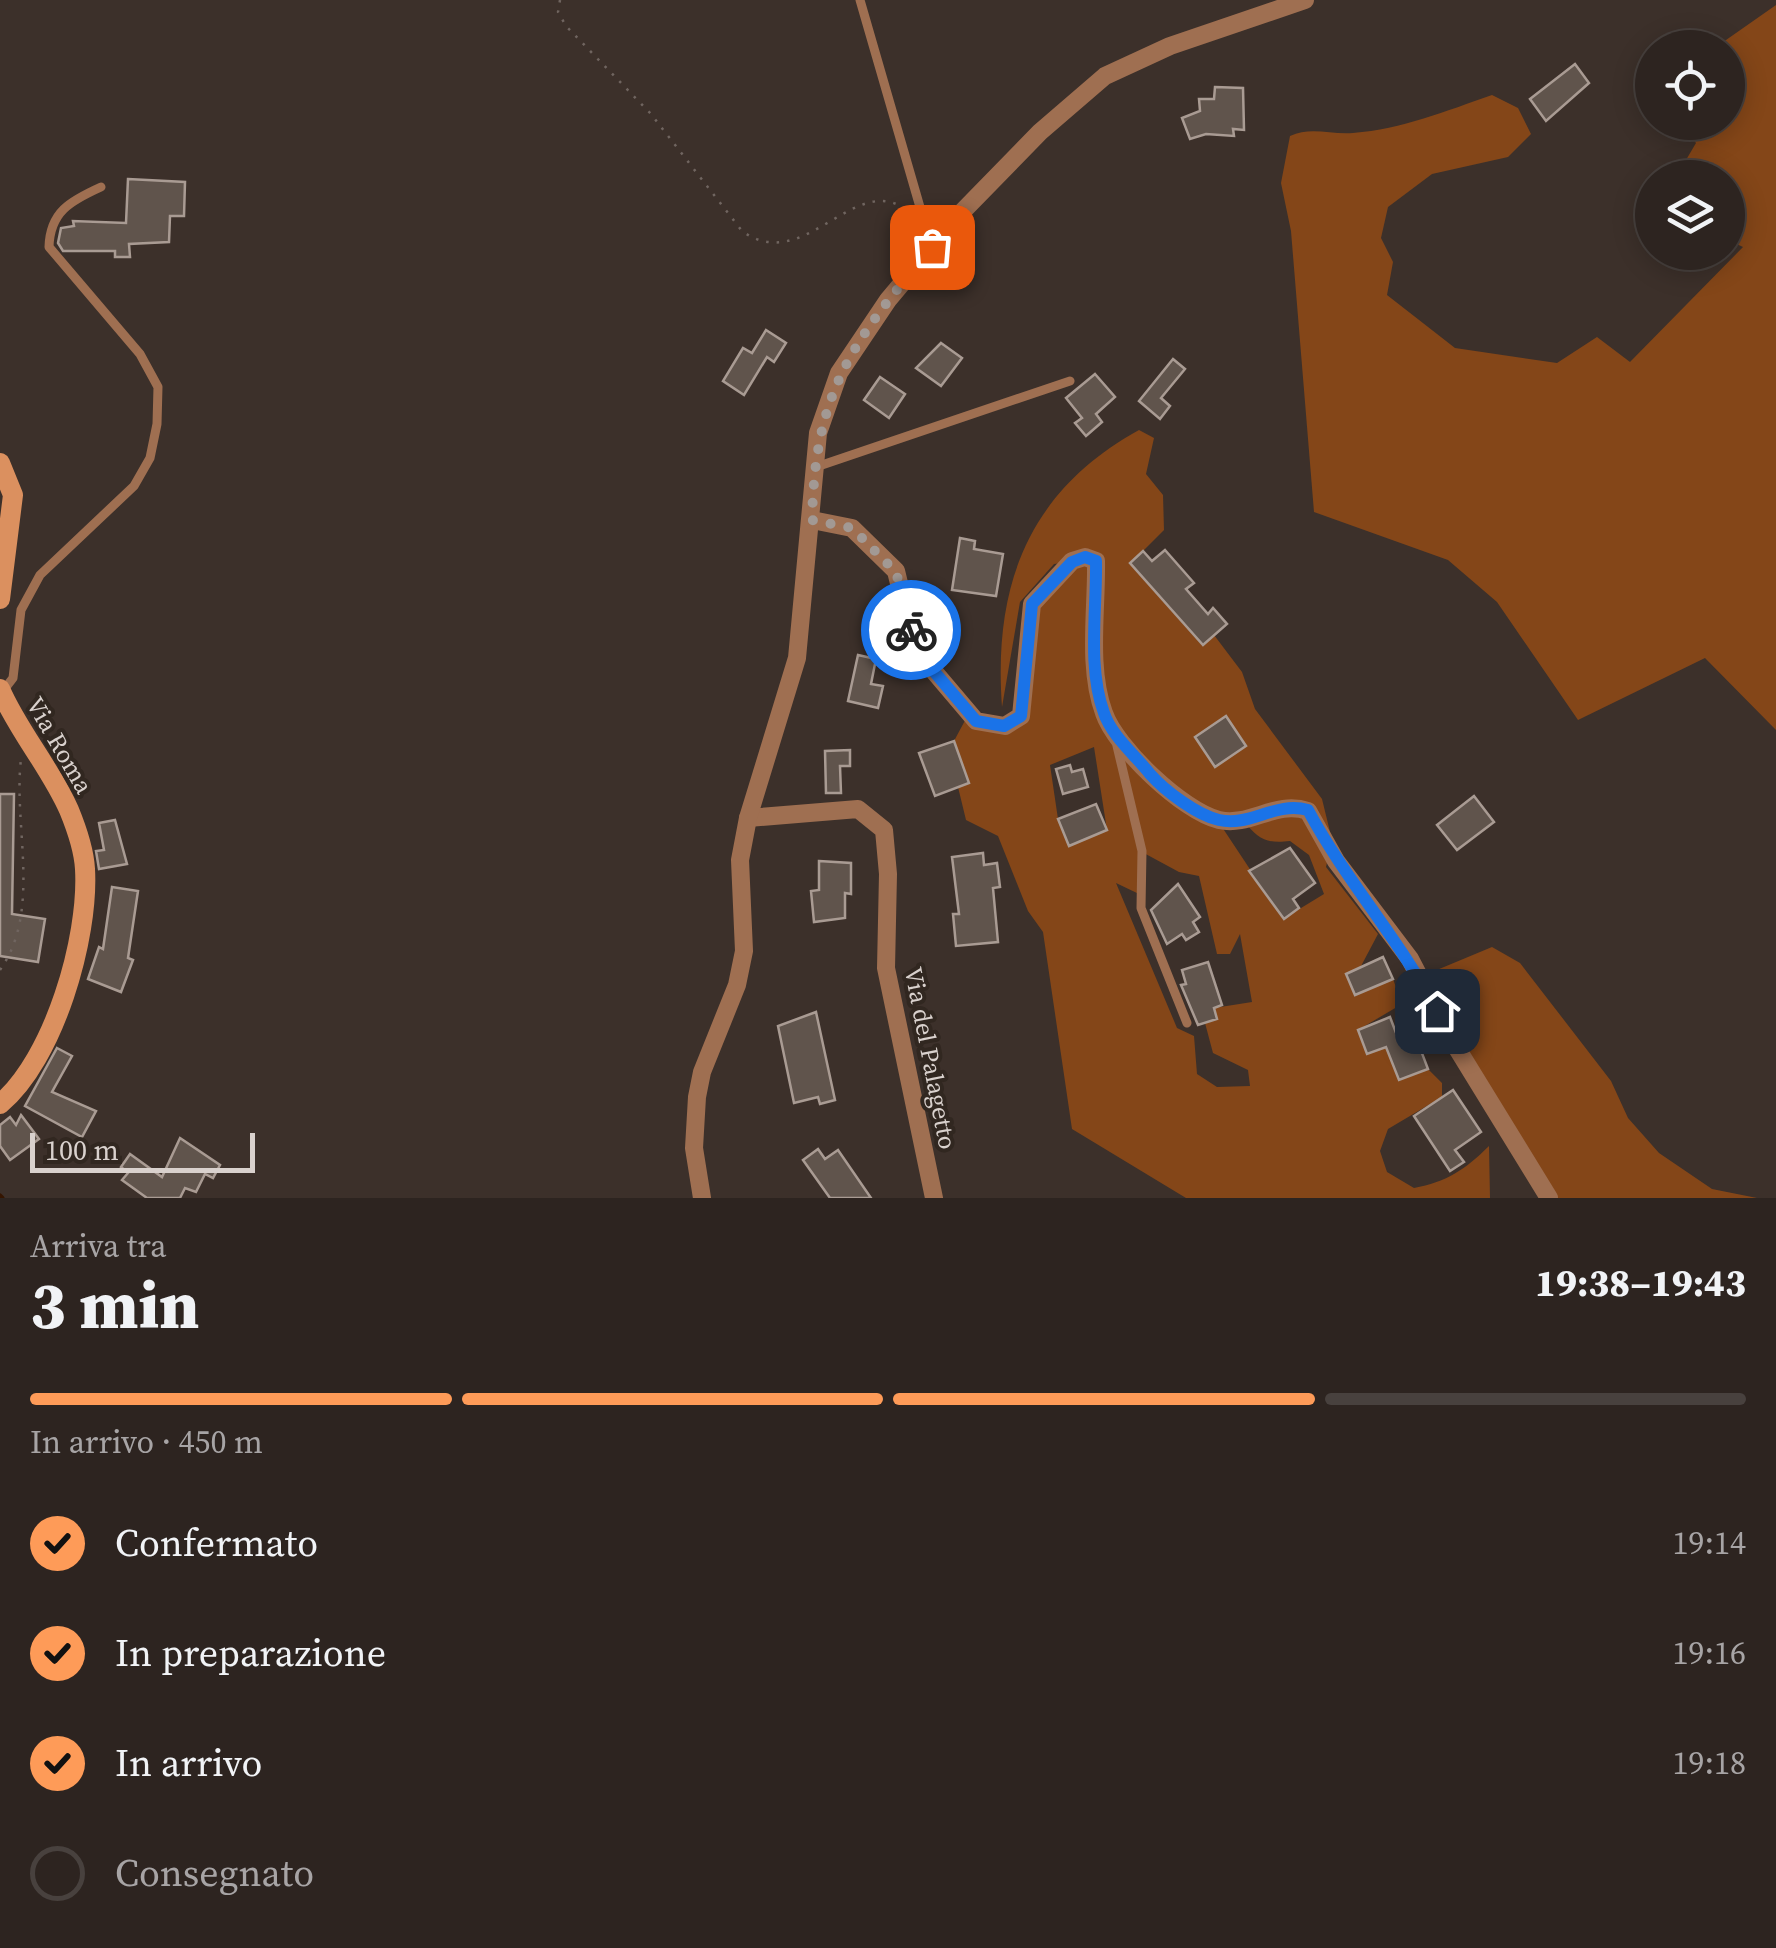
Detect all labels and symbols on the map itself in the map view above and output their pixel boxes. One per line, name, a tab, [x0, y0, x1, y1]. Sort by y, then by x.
pin	[890, 205, 975, 290]
courier	[861, 580, 961, 680]
street label: Via Roma	[19, 690, 102, 800]
street label: Via del Palagetto	[897, 964, 965, 1152]
pin	[1395, 969, 1480, 1054]
scale bar	[30, 1128, 255, 1172]

